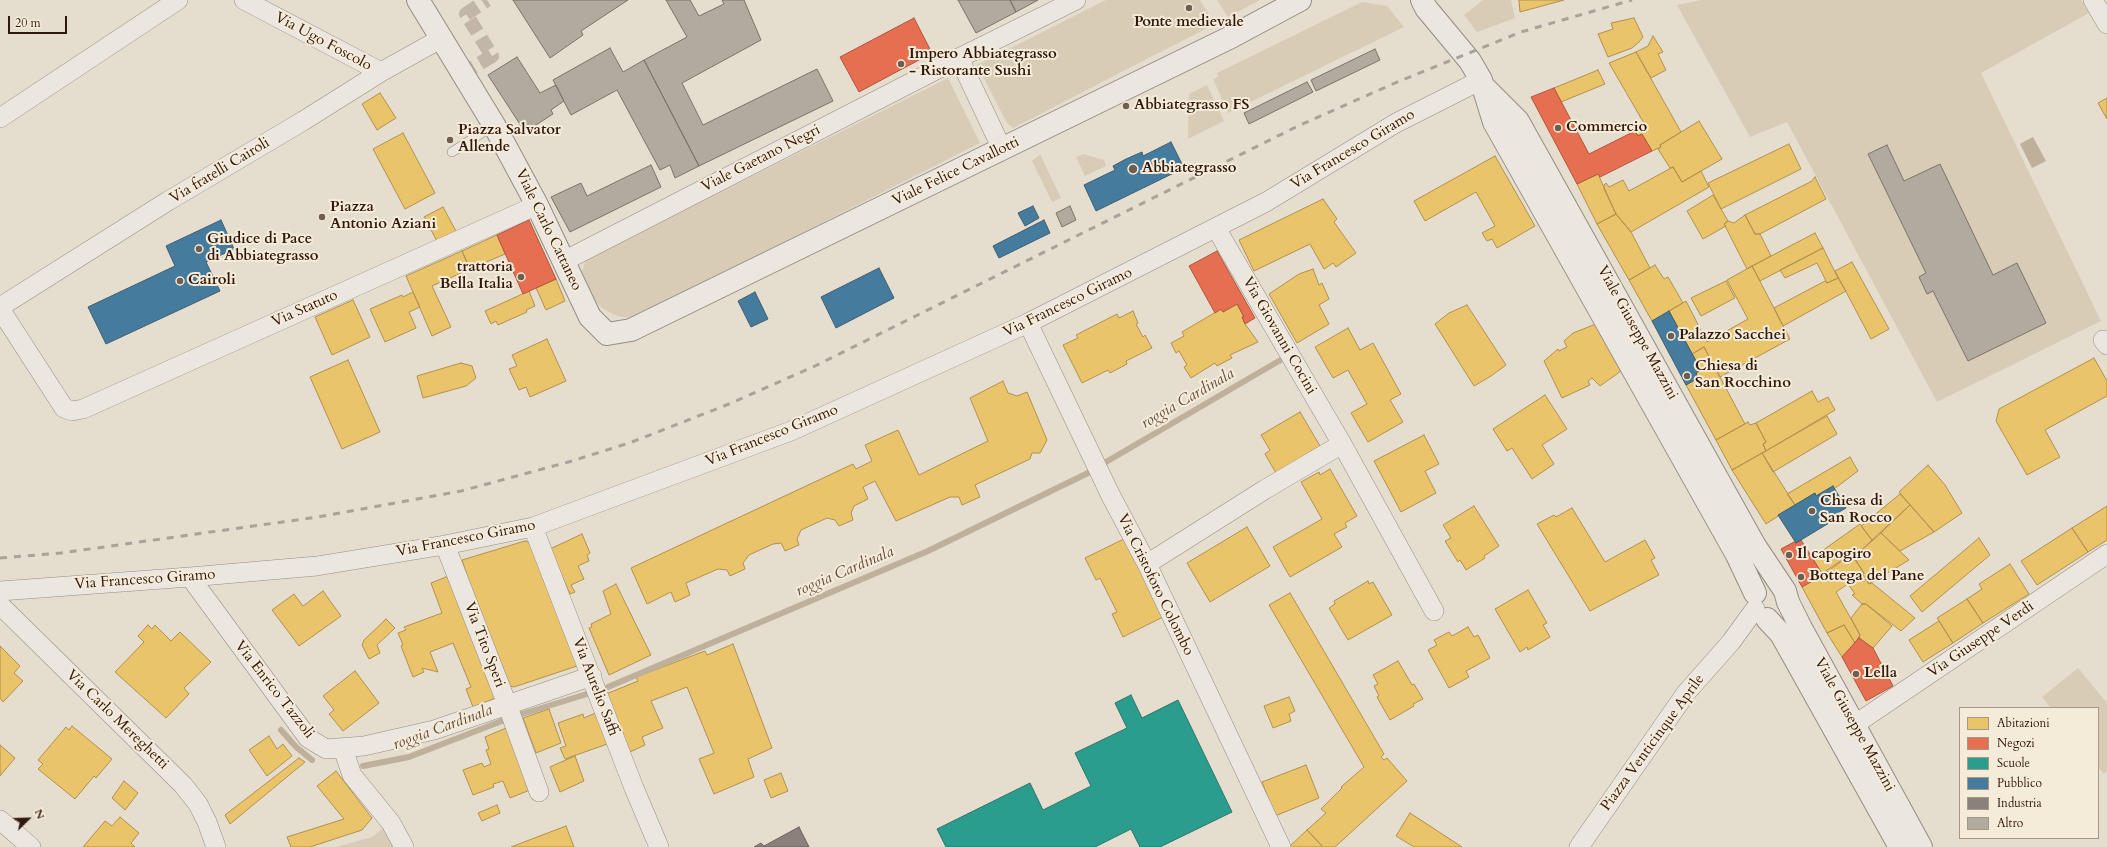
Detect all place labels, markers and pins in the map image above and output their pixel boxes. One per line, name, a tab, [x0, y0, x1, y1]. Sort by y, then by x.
marker: Ponte medievale	[1184, 3, 1194, 13]
place label: Ponte medievale	[1134, 14, 1244, 32]
place label: Impero Abbiategrasso - Ristorante Sushi	[909, 46, 1057, 81]
marker: Impero Abbiategrasso - Ristorante Sushi	[896, 59, 906, 69]
place label: Abbiategrasso FS	[1134, 97, 1249, 115]
marker: Abbiategrasso FS	[1121, 101, 1131, 111]
place label: Commercio	[1566, 119, 1647, 137]
place label: Piazza Salvator Allende	[458, 122, 561, 157]
marker: Commercio	[1553, 123, 1563, 133]
marker: Piazza Salvator Allende	[445, 135, 455, 145]
place label: Abbiategrasso	[1142, 160, 1237, 178]
marker: Abbiategrasso	[1127, 163, 1139, 175]
place label: Piazza Antonio Aziani	[330, 199, 436, 234]
marker: Piazza Antonio Aziani	[317, 212, 327, 222]
place label: Giudice di Pace di Abbiategrasso	[207, 231, 319, 266]
marker: Giudice di Pace di Abbiategrasso	[194, 244, 204, 254]
place label: trattoria Bella Italia	[439, 259, 513, 294]
place label: Cairoli	[188, 272, 236, 290]
marker: trattoria Bella Italia	[516, 272, 526, 282]
marker: Cairoli	[175, 276, 185, 286]
place label: Palazzo Sacchei	[1679, 327, 1786, 345]
marker: Palazzo Sacchei	[1666, 331, 1676, 341]
place label: Chiesa di San Rocchino	[1695, 358, 1791, 393]
marker: Chiesa di San Rocchino	[1682, 371, 1692, 381]
place label: Chiesa di San Rocco	[1820, 493, 1892, 528]
marker: Chiesa di San Rocco	[1807, 506, 1817, 516]
place label: Il capogiro	[1797, 546, 1871, 564]
marker: Il capogiro	[1784, 550, 1794, 560]
place label: Bottega del Pane	[1809, 568, 1924, 586]
marker: Bottega del Pane	[1796, 572, 1806, 582]
place label: Lella	[1864, 665, 1897, 683]
marker: Lella	[1851, 669, 1861, 679]

